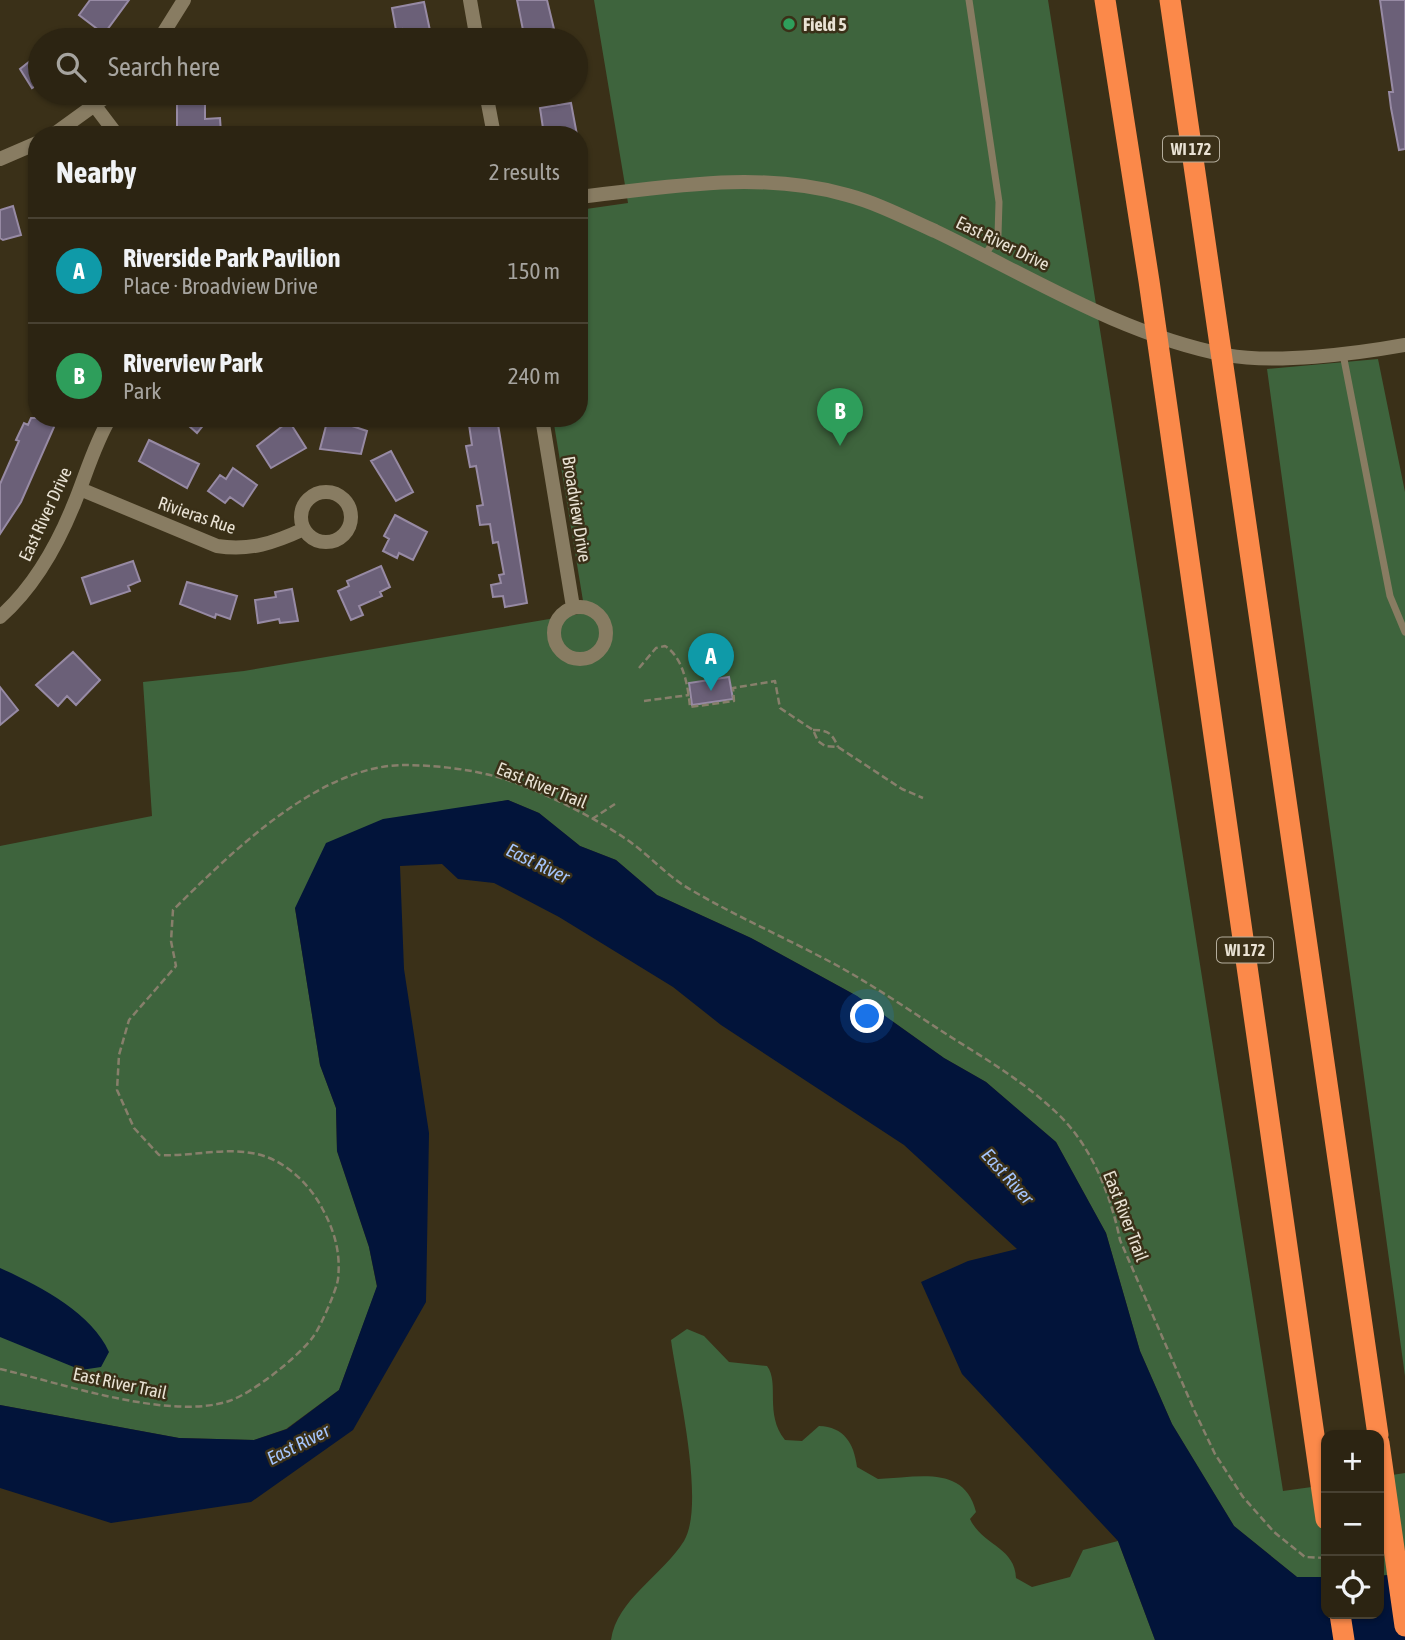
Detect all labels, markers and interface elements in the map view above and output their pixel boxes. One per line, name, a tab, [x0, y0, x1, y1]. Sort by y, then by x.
place label: Field 5	[803, 14, 847, 35]
marker: Field 5	[781, 16, 797, 32]
search box	[28, 28, 588, 105]
icon: search	[52, 48, 90, 86]
text: Search here	[108, 52, 220, 82]
road number: WI 172	[1163, 136, 1219, 162]
text: Nearby	[56, 155, 136, 189]
text: 2 results	[489, 159, 560, 185]
street label: East River Drive	[953, 211, 1053, 275]
text: Riverside Park Pavilion	[123, 243, 340, 273]
text: A	[73, 258, 85, 284]
text: 150 m	[508, 258, 560, 284]
text: Place · Broadview Drive	[123, 273, 318, 299]
text: Riverview Park	[123, 348, 263, 378]
text: B	[74, 363, 84, 389]
text: 240 m	[508, 363, 560, 389]
text: Park	[123, 378, 161, 404]
pin: B	[817, 388, 863, 446]
street label: Broadview Drive	[558, 455, 596, 563]
street label: East River Drive	[14, 464, 76, 564]
street label: Rivieras Rue	[155, 492, 239, 538]
pin: A	[688, 633, 734, 691]
street label: East River Trail	[494, 757, 590, 813]
water label: East River	[503, 838, 574, 888]
road number: WI 172	[1217, 938, 1273, 962]
your location	[850, 999, 884, 1033]
water label: East River	[977, 1144, 1040, 1209]
street label: East River Trail	[1099, 1168, 1153, 1265]
street label: East River Trail	[71, 1363, 169, 1403]
water label: East River	[263, 1418, 334, 1469]
map controls	[1321, 1430, 1384, 1619]
button: +	[1321, 1430, 1384, 1493]
button: −	[1321, 1493, 1384, 1556]
button: locate	[1321, 1556, 1384, 1619]

